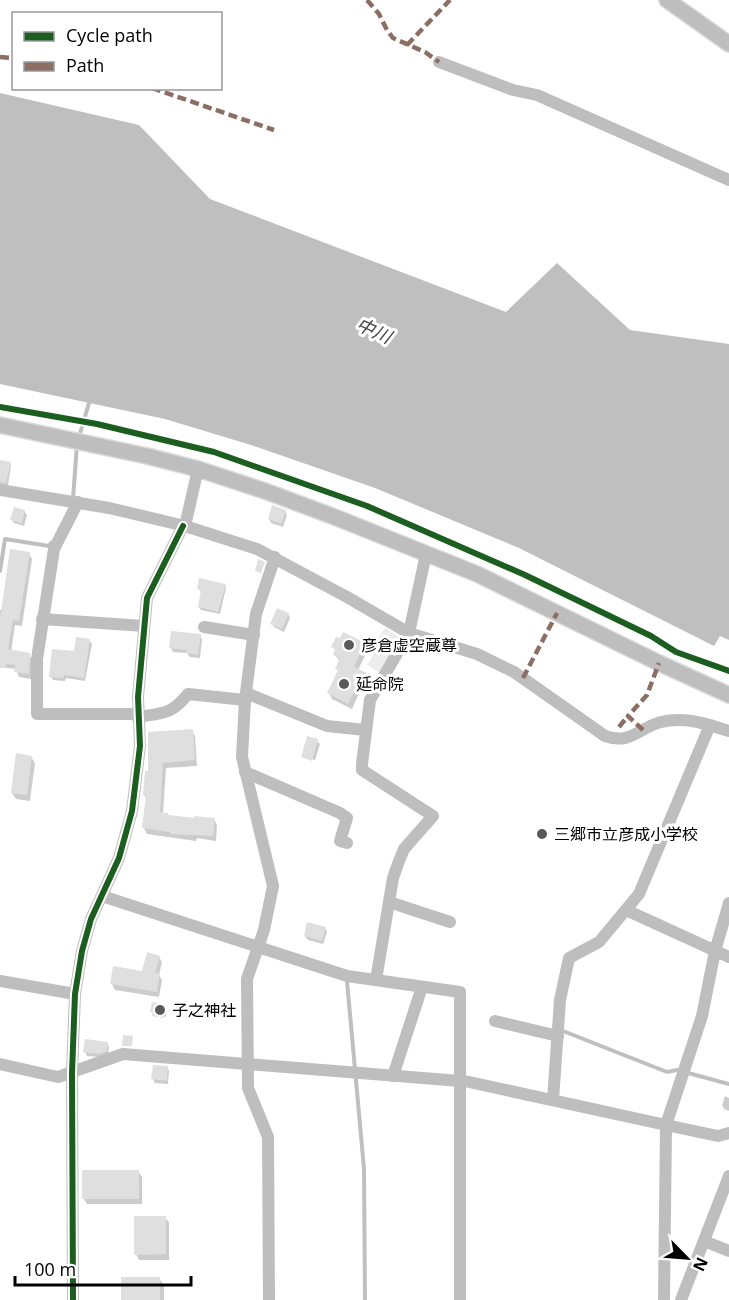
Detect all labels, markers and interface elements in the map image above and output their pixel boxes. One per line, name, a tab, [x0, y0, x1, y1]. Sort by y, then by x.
legend	[12, 12, 222, 90]
text: Cycle path	[66, 23, 153, 47]
text: Path	[66, 53, 104, 77]
water label: 中川	[353, 312, 397, 349]
place label: 彦倉虚空蔵尊	[361, 634, 457, 656]
marker: 彦倉虚空蔵尊	[342, 638, 356, 652]
place label: 延命院	[356, 673, 404, 695]
marker: 延命院	[337, 677, 351, 691]
place label: 三郷市立彦成小学校	[554, 823, 698, 845]
marker: 三郷市立彦成小学校	[535, 827, 549, 841]
place label: 子之神社	[172, 999, 236, 1021]
marker: 子之神社	[153, 1003, 167, 1017]
north arrow	[657, 1228, 717, 1288]
scale bar	[15, 1249, 190, 1287]
text: N	[688, 1254, 713, 1275]
text: 100 m	[24, 1257, 76, 1281]

